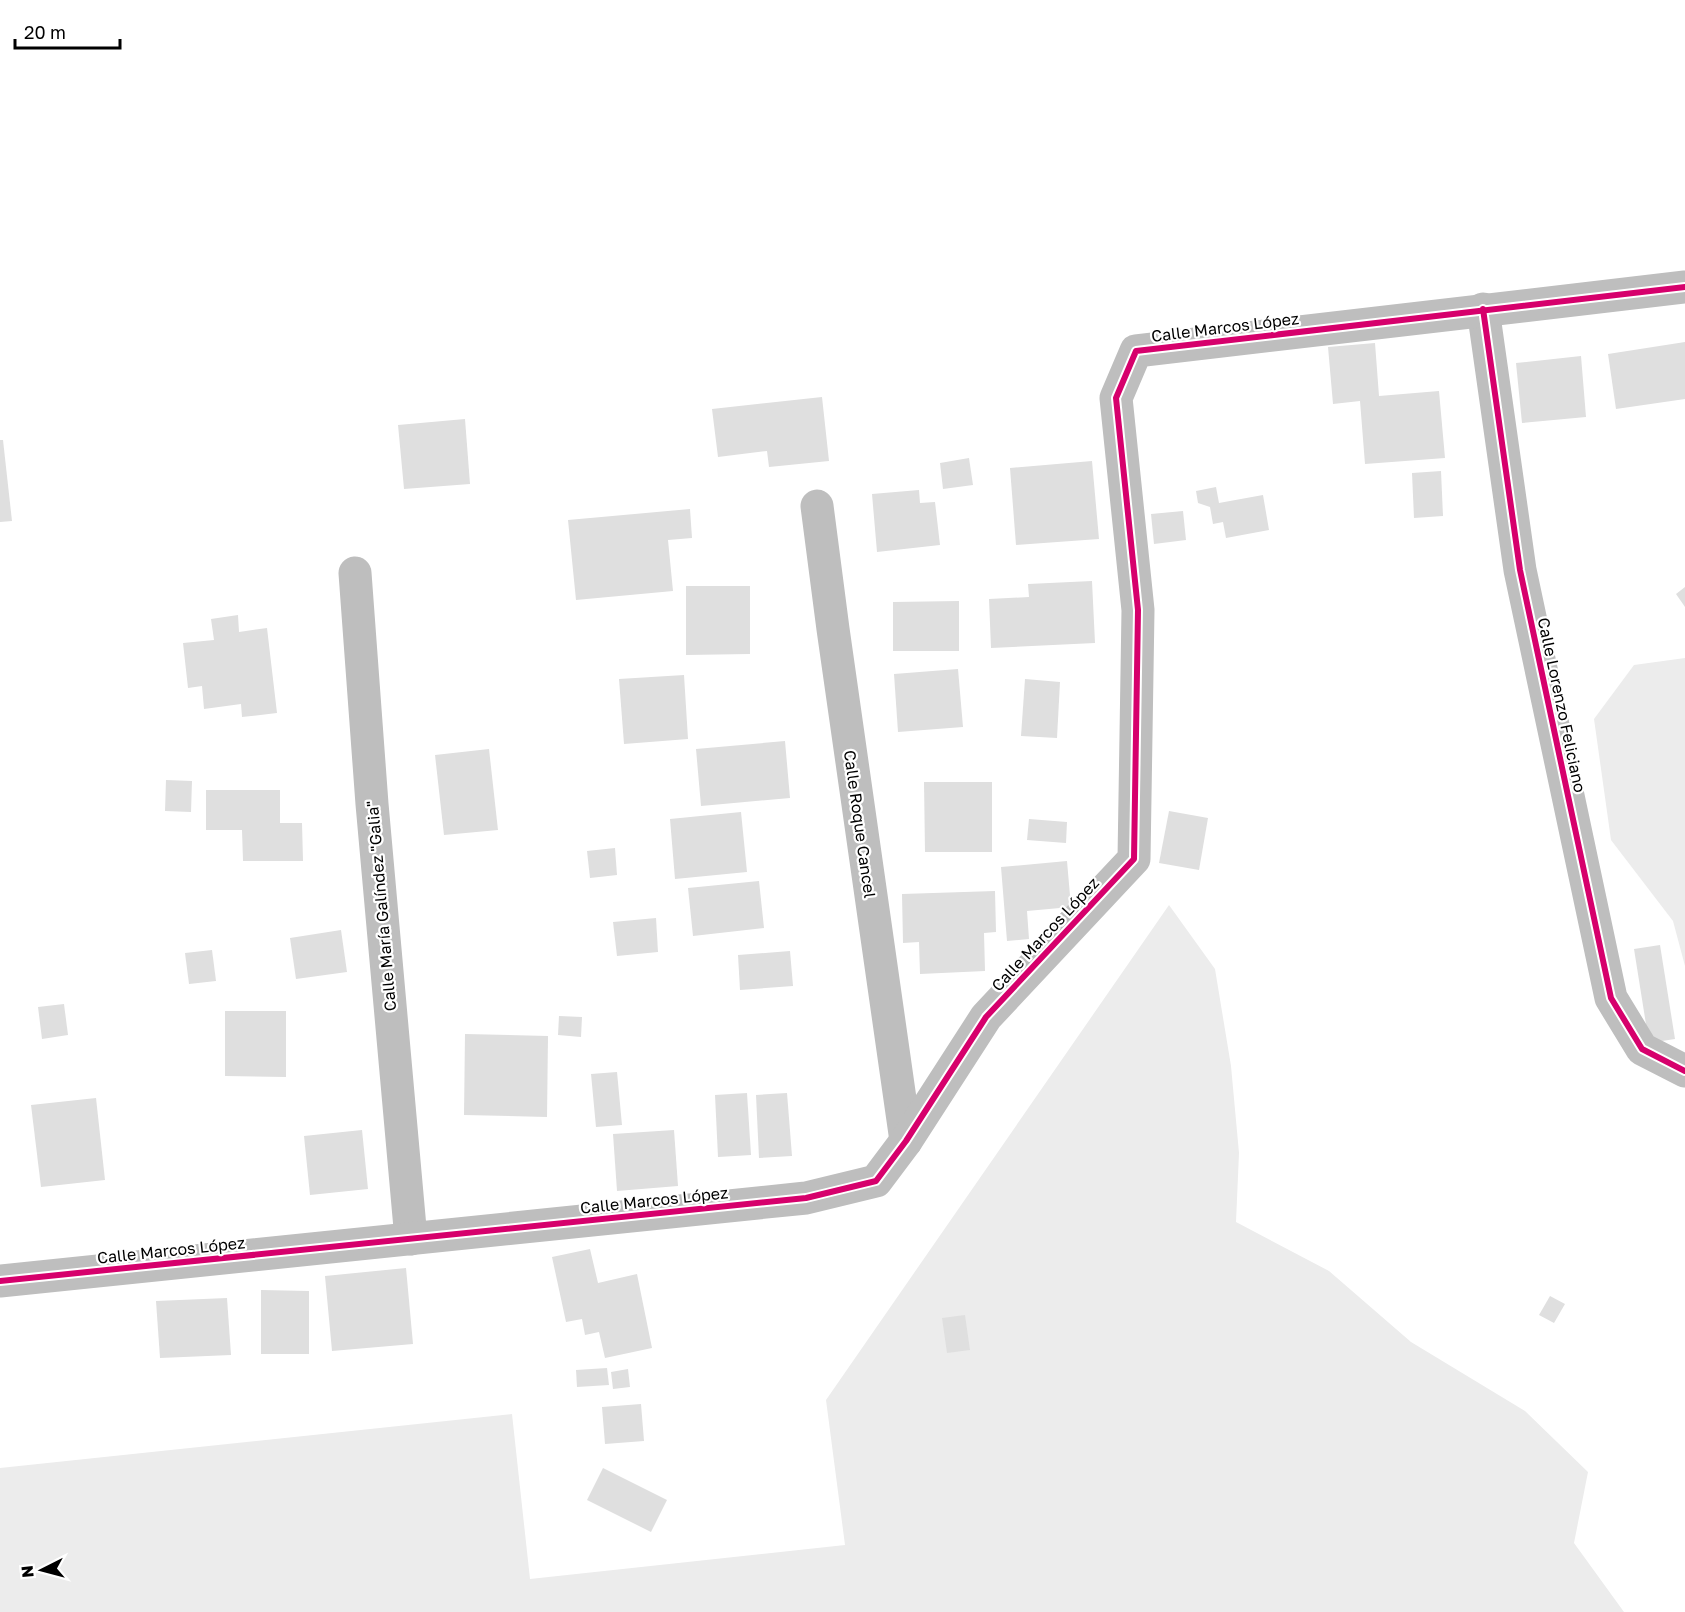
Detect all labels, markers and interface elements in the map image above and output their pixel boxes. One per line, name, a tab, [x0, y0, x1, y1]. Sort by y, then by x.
scale bar	[15, 12, 120, 50]
text: 20 m	[24, 21, 66, 43]
street label: Calle Marcos López	[1150, 308, 1300, 346]
street label: Calle Lorenzo Feliciano	[1534, 616, 1590, 794]
street label: Calle Roque Cancel	[840, 749, 880, 899]
street label: Calle María Galíndez "Galia"	[362, 800, 400, 1012]
street label: Calle Marcos López	[987, 873, 1103, 995]
street label: Calle Marcos López	[579, 1182, 729, 1218]
street label: Calle Marcos López	[96, 1232, 246, 1268]
north arrow	[12, 1540, 72, 1600]
text: N	[17, 1564, 38, 1579]

